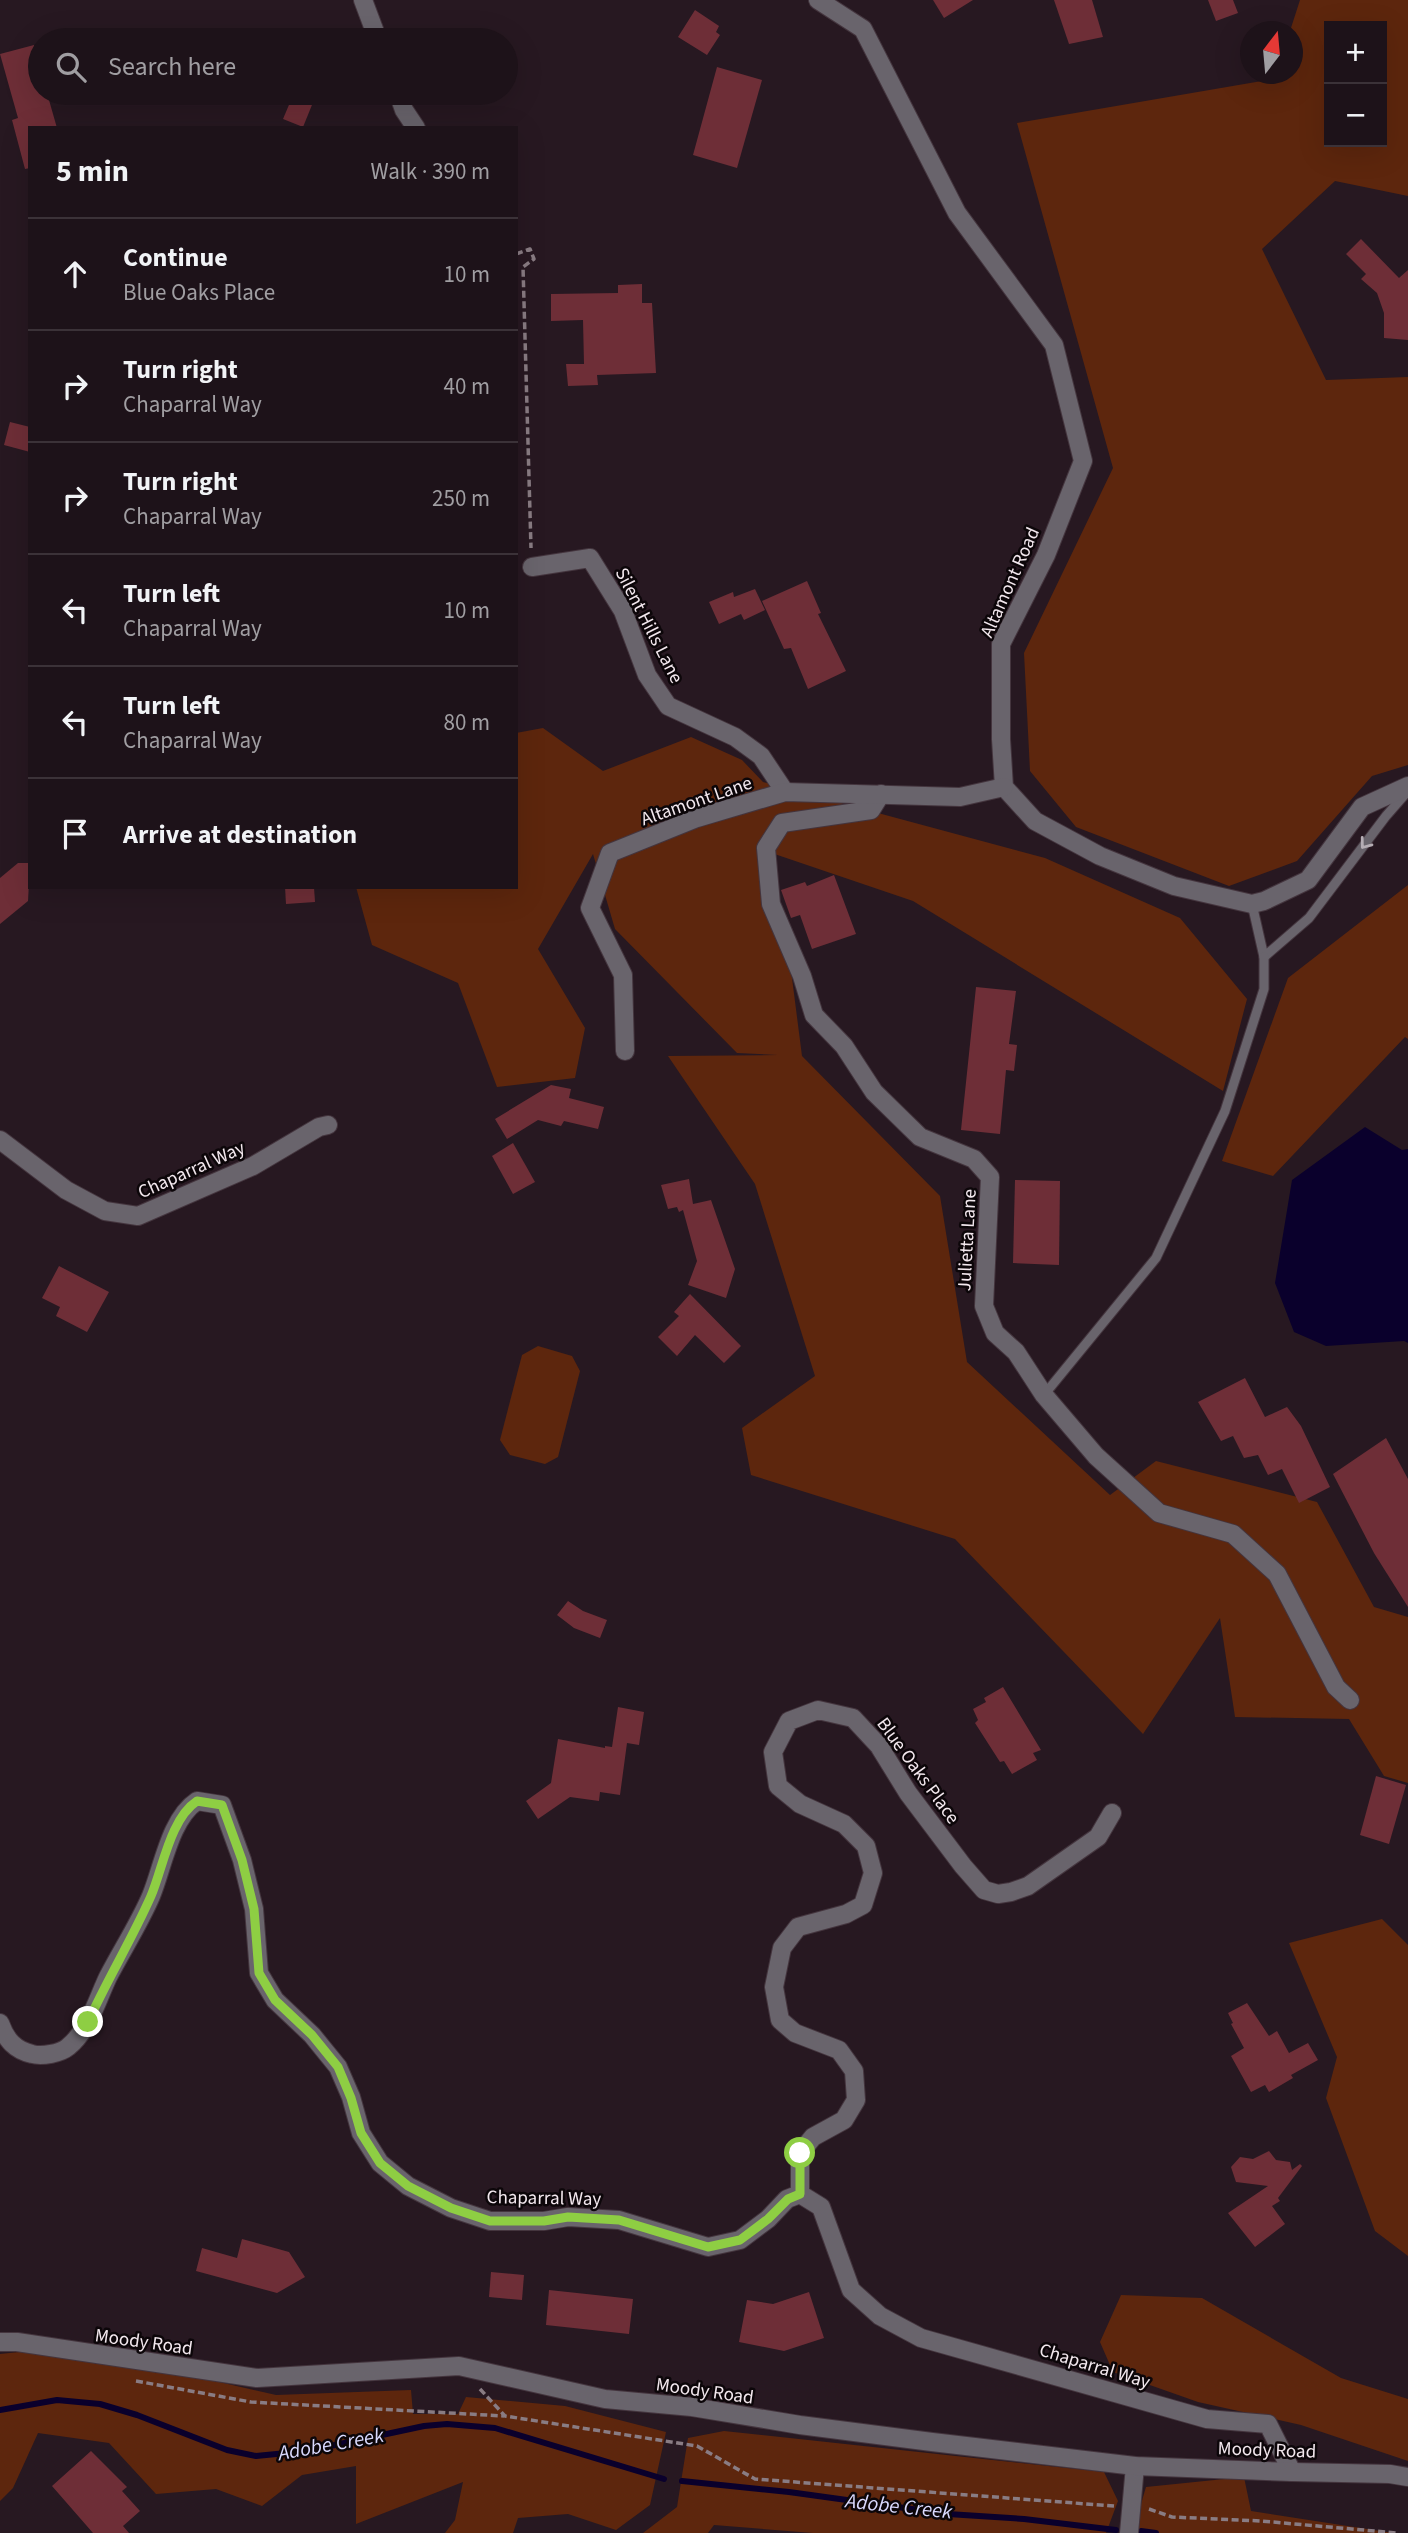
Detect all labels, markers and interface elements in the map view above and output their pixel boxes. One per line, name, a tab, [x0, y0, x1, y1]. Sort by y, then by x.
north arrow	[1240, 21, 1303, 84]
map controls	[1324, 21, 1387, 147]
button: +	[1324, 21, 1387, 84]
search box	[28, 28, 518, 105]
icon: search	[52, 48, 90, 86]
text: Search here	[108, 48, 236, 85]
button: −	[1324, 84, 1387, 147]
text: 5 min	[56, 150, 129, 193]
text: Walk · 390 m	[371, 155, 490, 188]
text: Continue	[123, 239, 228, 276]
icon: ahead	[56, 255, 94, 293]
text: 10 m	[443, 258, 490, 291]
text: Blue Oaks Place	[123, 276, 275, 309]
text: Turn right	[123, 351, 238, 388]
icon: right	[56, 367, 94, 405]
text: 40 m	[443, 370, 490, 403]
text: Chaparral Way	[123, 388, 262, 421]
text: Turn right	[123, 463, 238, 500]
icon: right	[56, 479, 94, 517]
text: 250 m	[432, 482, 490, 515]
text: Chaparral Way	[123, 500, 262, 533]
street label: Altamont Road	[974, 523, 1047, 642]
street label: Silent Hills Lane	[608, 563, 689, 688]
text: Turn left	[123, 575, 220, 612]
icon: left	[56, 591, 94, 629]
text: 10 m	[443, 594, 490, 627]
text: Chaparral Way	[123, 612, 262, 645]
text: Turn left	[123, 687, 220, 724]
icon: left	[56, 703, 94, 741]
text: 80 m	[443, 706, 490, 739]
text: Chaparral Way	[123, 724, 262, 757]
street label: Altamont Lane	[637, 770, 756, 833]
icon: arrive	[56, 815, 94, 853]
text: Arrive at destination	[123, 816, 357, 853]
one-way arrow	[1361, 836, 1373, 849]
street label: Chaparral Way	[134, 1135, 250, 1206]
street label: Julietta Lane	[951, 1188, 984, 1292]
street label: Blue Oaks Place	[870, 1712, 966, 1830]
route end	[72, 2006, 103, 2037]
route start	[784, 2137, 815, 2168]
street label: Chaparral Way	[486, 2184, 602, 2213]
street label: Moody Road	[93, 2322, 194, 2363]
street label: Chaparral Way	[1036, 2337, 1153, 2396]
street label: Moody Road	[654, 2371, 755, 2412]
water label: Adobe Creek	[274, 2420, 387, 2468]
street label: Moody Road	[1217, 2435, 1317, 2466]
water label: Adobe Creek	[842, 2485, 955, 2527]

